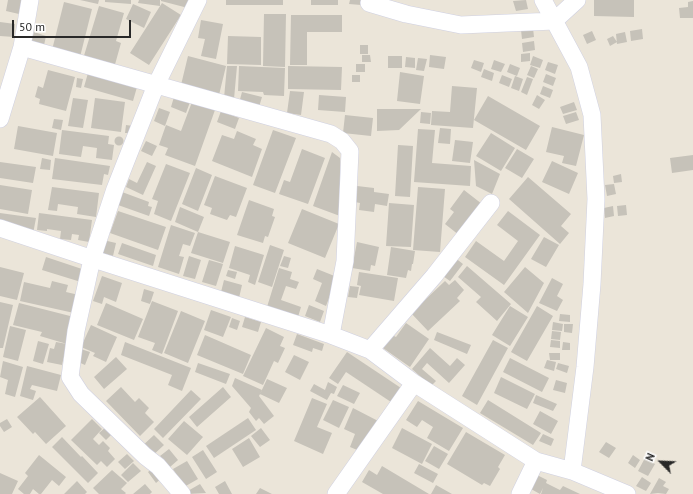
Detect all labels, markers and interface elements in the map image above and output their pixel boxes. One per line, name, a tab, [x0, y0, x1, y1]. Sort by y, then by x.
scale bar	[14, 12, 133, 38]
text: 50 m	[19, 19, 45, 34]
north arrow	[641, 442, 681, 482]
text: N	[642, 451, 658, 463]

